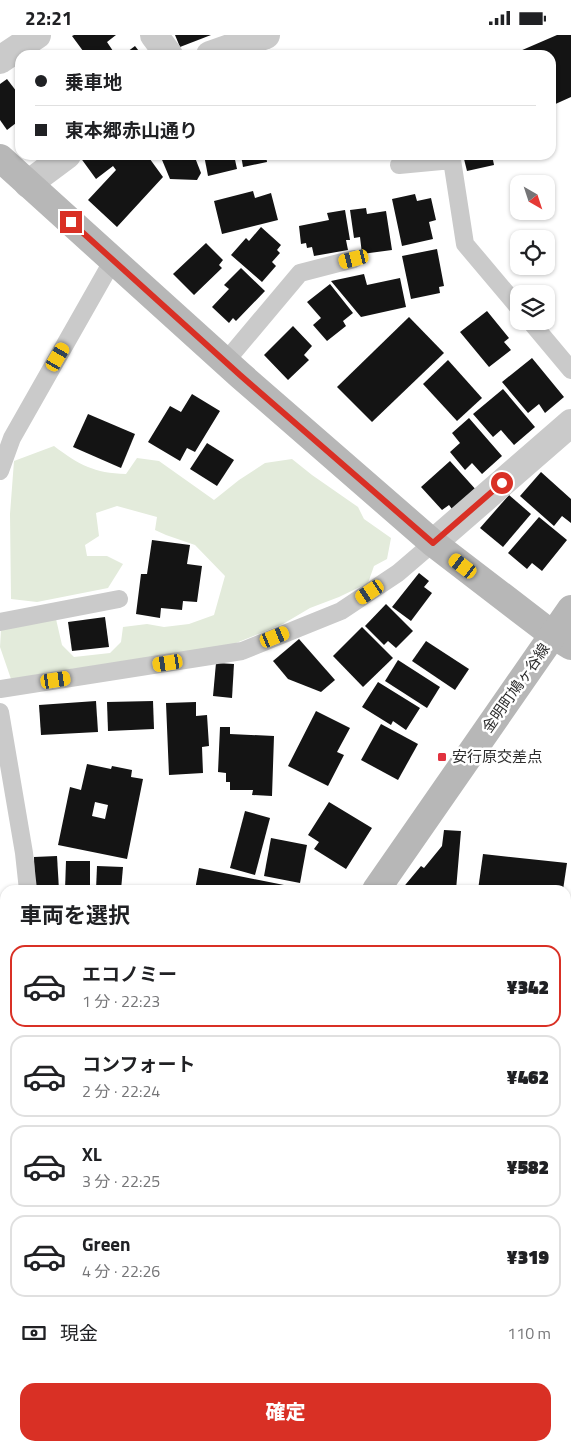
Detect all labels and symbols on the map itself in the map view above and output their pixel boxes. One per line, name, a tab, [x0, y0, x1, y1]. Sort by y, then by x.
north arrow	[510, 175, 555, 220]
route end	[60, 211, 82, 233]
car	[337, 248, 370, 270]
car	[44, 340, 71, 374]
route start	[491, 472, 513, 494]
car	[446, 551, 479, 581]
car	[353, 577, 386, 607]
car	[258, 624, 291, 650]
street label: 金明町鳩ヶ谷線	[476, 638, 555, 737]
car	[152, 653, 183, 673]
car	[40, 670, 71, 690]
place label: 安行原交差点	[452, 745, 542, 768]
marker: 安行原交差点	[436, 751, 448, 763]

